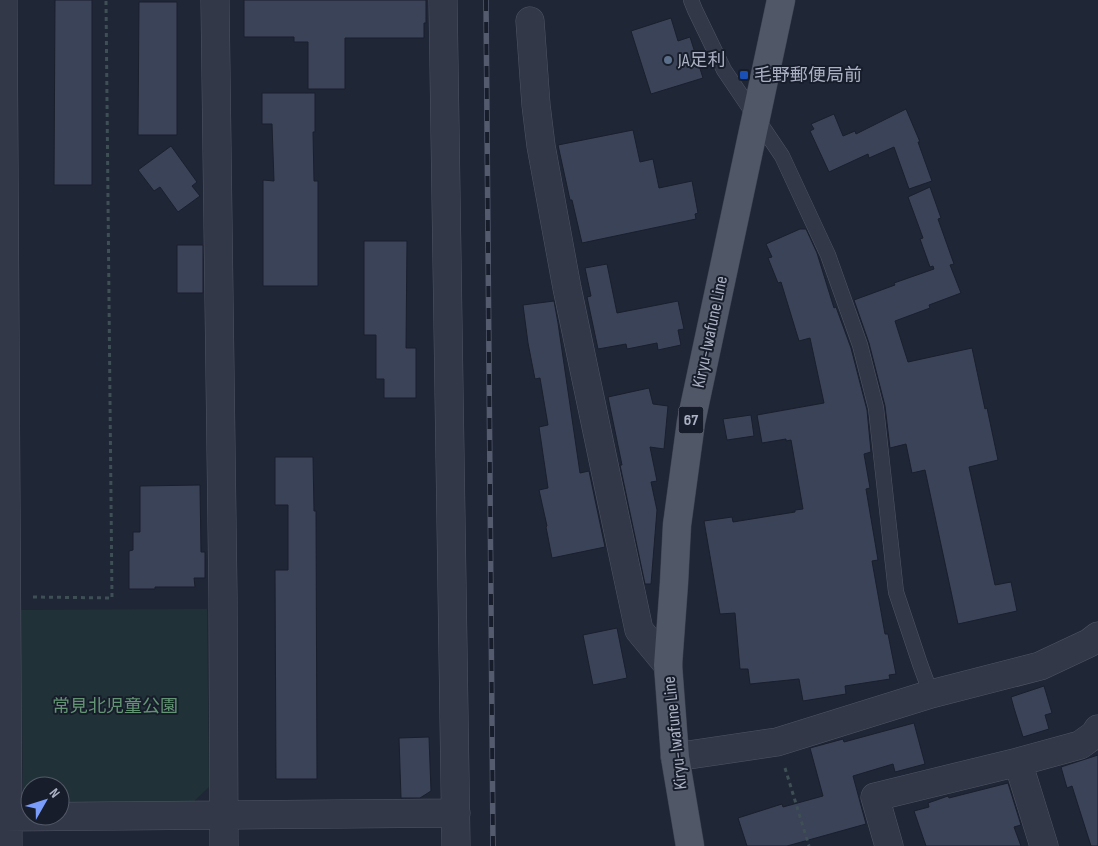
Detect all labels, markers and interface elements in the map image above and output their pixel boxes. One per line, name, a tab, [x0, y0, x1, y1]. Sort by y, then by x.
place label: JA足利	[677, 50, 725, 71]
marker: JA足利	[662, 54, 674, 66]
place label: 毛野郵便局前	[754, 65, 862, 86]
marker: 毛野郵便局前	[738, 69, 750, 81]
street label: Kiryu-Iwafune Line	[688, 274, 732, 390]
road number: 67	[678, 406, 704, 434]
street label: Kiryu-Iwafune Line	[659, 675, 691, 791]
park label: 常見北児童公園	[52, 696, 178, 717]
north arrow	[20, 776, 70, 826]
text: N	[46, 785, 64, 801]

